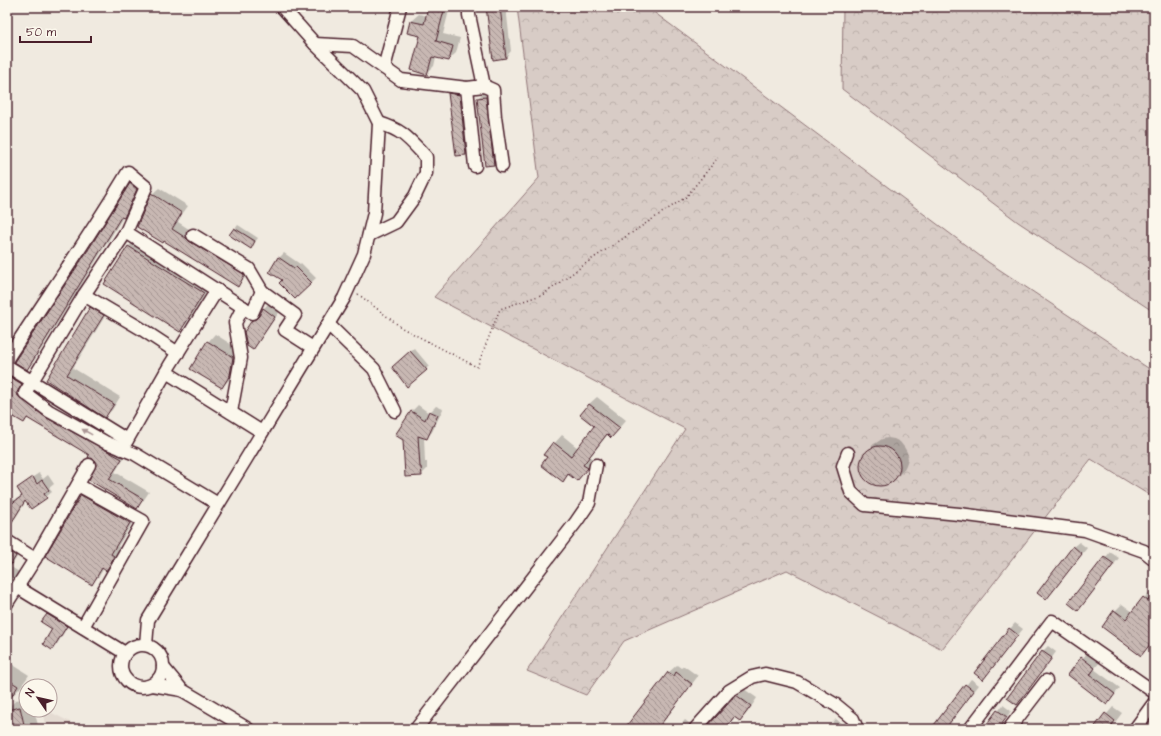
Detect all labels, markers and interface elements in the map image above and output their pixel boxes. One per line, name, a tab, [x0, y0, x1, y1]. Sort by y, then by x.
scale bar	[20, 18, 91, 44]
text: 50 m	[26, 24, 57, 41]
one-way arrow	[81, 429, 93, 436]
north arrow	[18, 678, 58, 718]
text: N	[22, 686, 38, 700]

